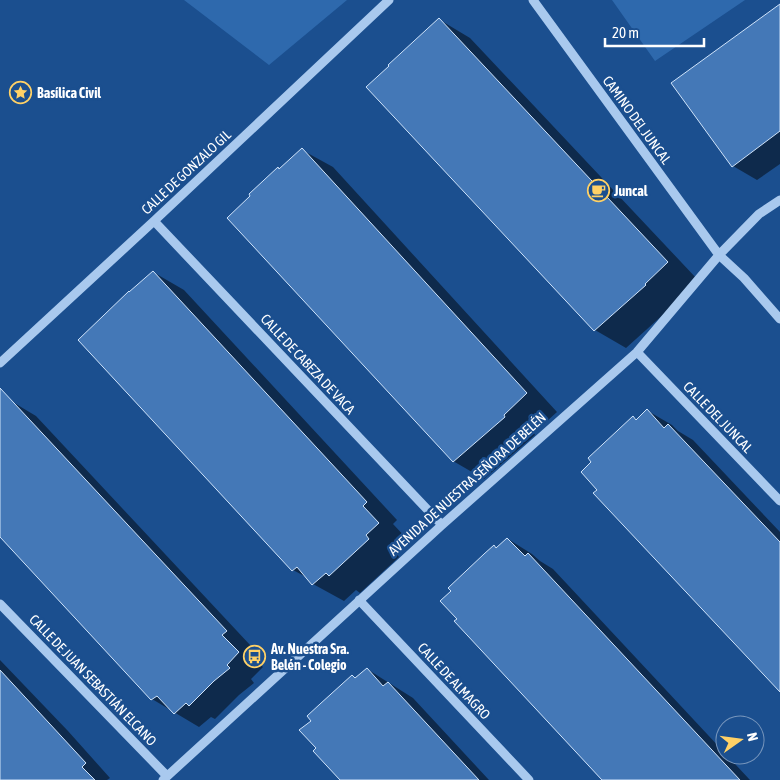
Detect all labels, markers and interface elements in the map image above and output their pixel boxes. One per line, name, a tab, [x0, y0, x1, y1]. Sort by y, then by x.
scale bar	[605, 15, 704, 47]
text: 20 m	[612, 24, 639, 41]
street label: CAMINO DEL JUNCAL	[600, 73, 675, 168]
place icon: Basílica Civil	[9, 81, 33, 105]
place label: Basílica Civil	[37, 85, 101, 101]
street label: CALLE DE GONZALO GIL	[138, 126, 234, 217]
cafe icon: Juncal	[586, 179, 610, 203]
place label: Juncal	[613, 183, 648, 199]
street label: CALLE DE CABEZA DE VACA	[258, 311, 359, 417]
street label: CALLE DEL JUNCAL	[680, 378, 756, 456]
street label: AVENIDA DE NUESTRA SEÑORA DE BELÉN	[385, 409, 549, 559]
street label: CALLE DE JUAN SEBASTIÁN ELCANO	[26, 611, 160, 749]
street label: CALLE DE ALMAGRO	[415, 639, 493, 723]
place label: Av. Nuestra Sra. Belén - Colegio	[270, 641, 349, 673]
bus stop icon: Av. Nuestra Sra. Belén - Colegio	[243, 645, 267, 669]
north arrow	[715, 715, 765, 765]
text: N	[744, 731, 761, 743]

